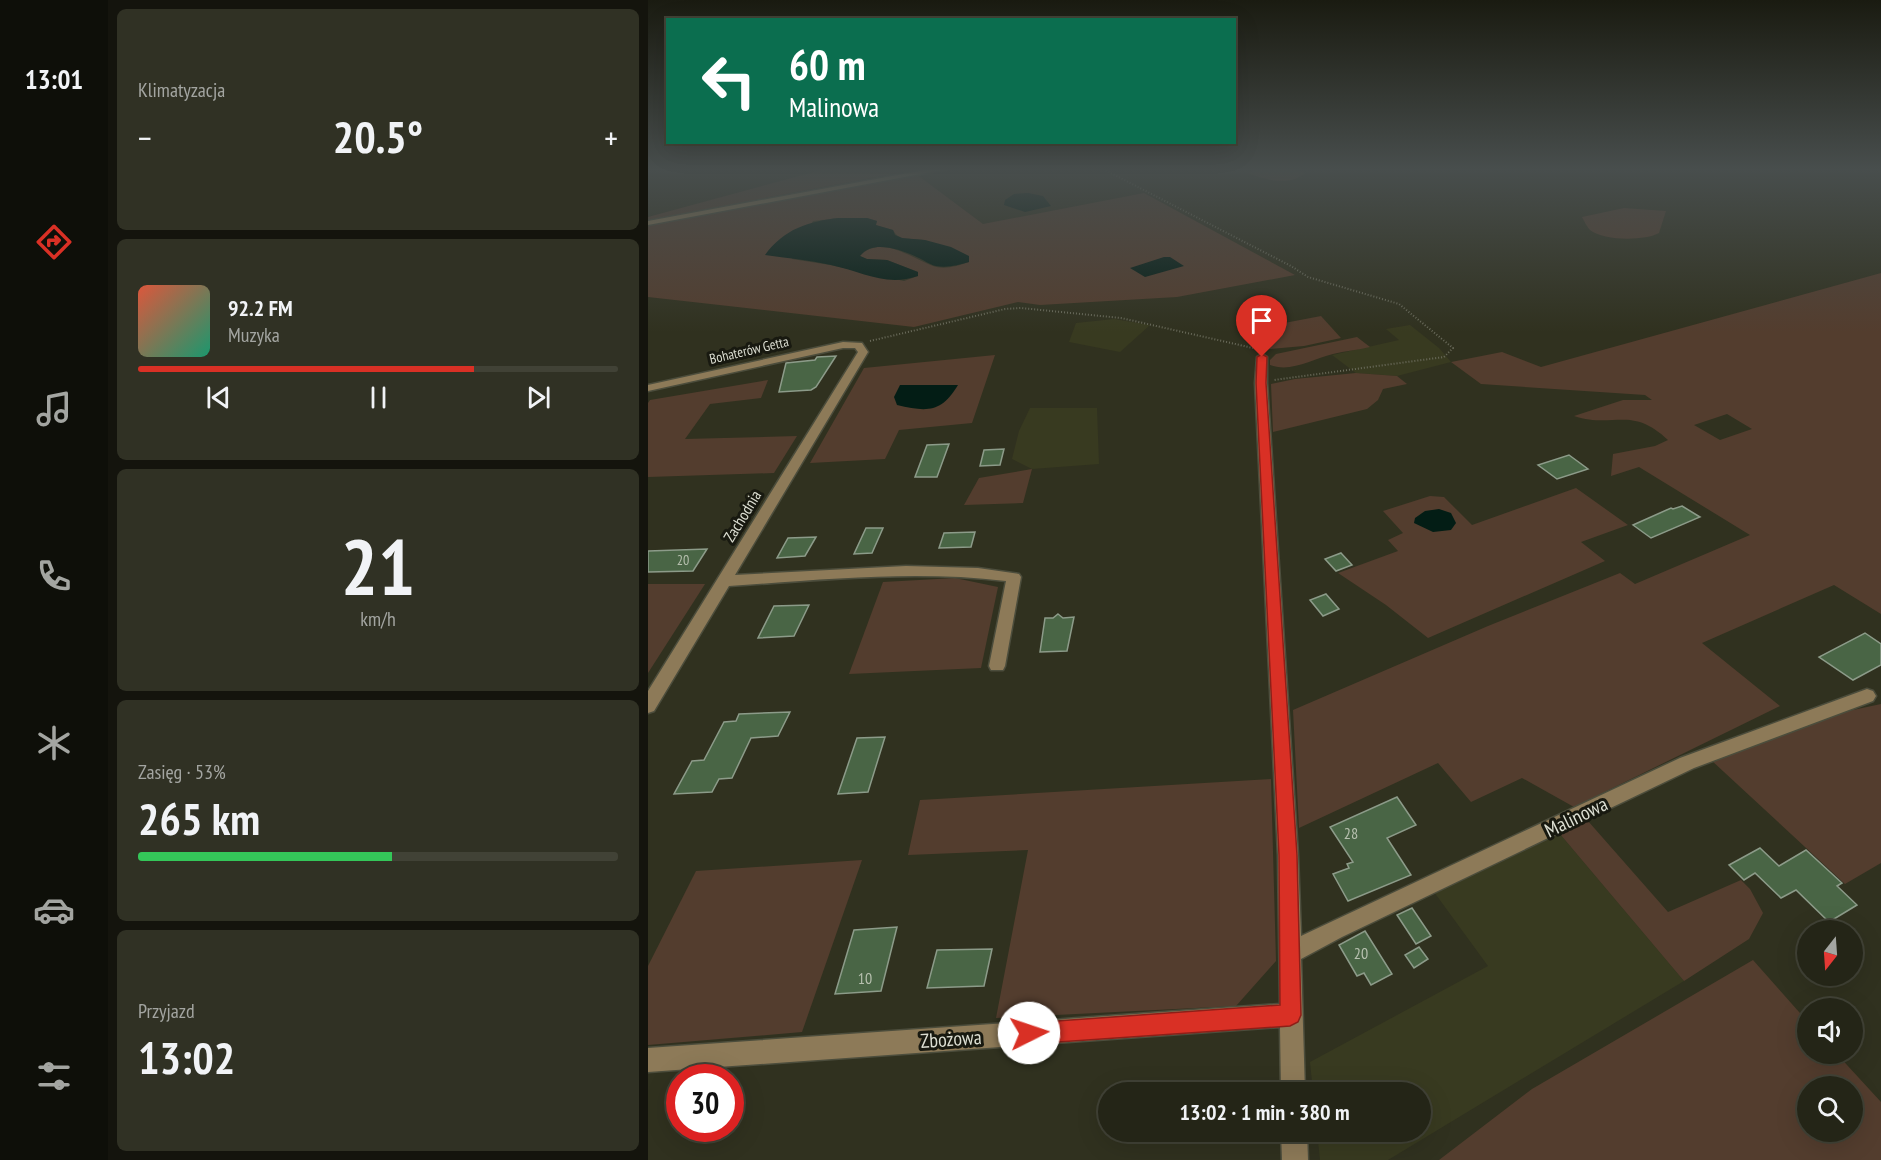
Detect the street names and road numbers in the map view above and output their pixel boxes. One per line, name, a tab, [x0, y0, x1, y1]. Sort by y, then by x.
street label: Bohaterów Getta	[708, 332, 790, 368]
street label: Zachodnia	[719, 487, 765, 545]
street label: Malinowa	[1540, 791, 1612, 843]
street label: Zbożowa	[920, 1024, 982, 1054]

